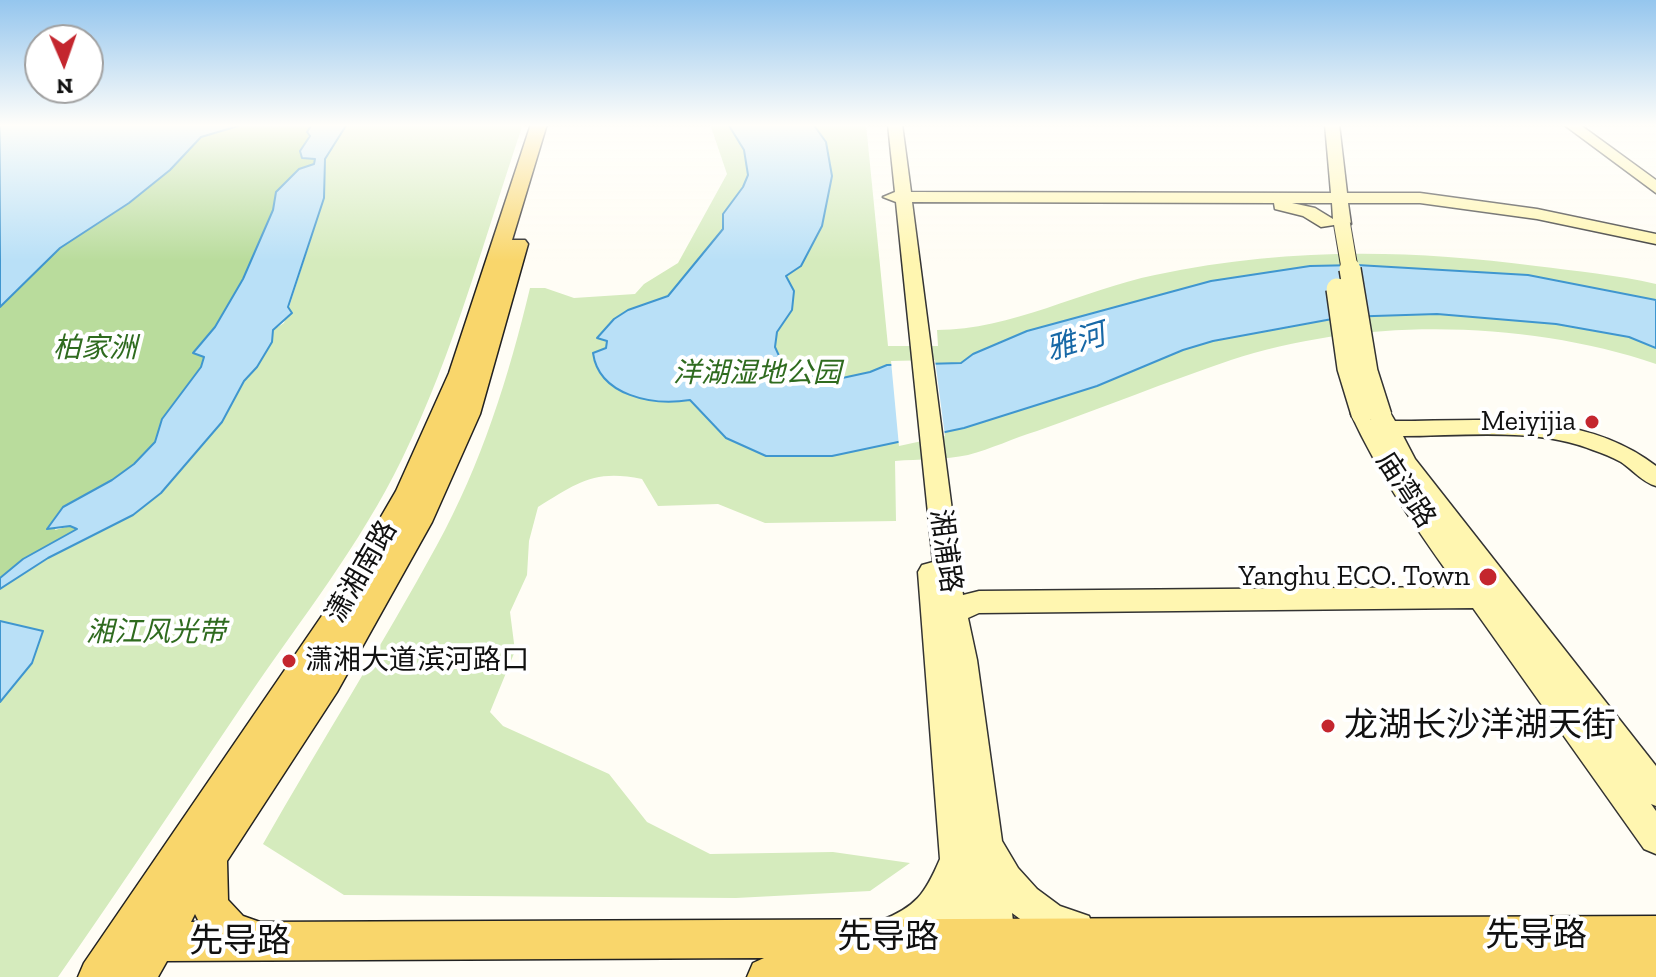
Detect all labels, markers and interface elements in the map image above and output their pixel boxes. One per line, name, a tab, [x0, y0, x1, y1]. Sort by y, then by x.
north arrow	[24, 24, 104, 104]
text: N	[56, 73, 74, 100]
water label: 雅河	[1042, 317, 1110, 369]
park label: 柏家洲	[53, 332, 137, 366]
park label: 洋湖湿地公园	[673, 357, 841, 391]
place label: Meiyijia	[1481, 405, 1576, 439]
marker: Meiyijia	[1583, 413, 1601, 431]
street label: 庙湾路	[1368, 446, 1442, 534]
street label: 湘浦路	[923, 507, 967, 595]
street label: 潇湘南路	[319, 515, 405, 629]
place label: Yanghu ECO. Town	[1239, 560, 1470, 594]
marker: Yanghu ECO. Town	[1477, 566, 1499, 588]
park label: 湘江风光带	[86, 616, 226, 650]
place label: 潇湘大道滨河路口	[305, 644, 529, 678]
marker: 潇湘大道滨河路口	[280, 652, 298, 670]
place label: 龙湖长沙洋湖天街	[1344, 706, 1616, 746]
marker: 龙湖长沙洋湖天街	[1319, 717, 1337, 735]
street label: 先导路	[1485, 916, 1587, 956]
street label: 先导路	[837, 918, 939, 958]
street label: 先导路	[189, 922, 291, 962]

